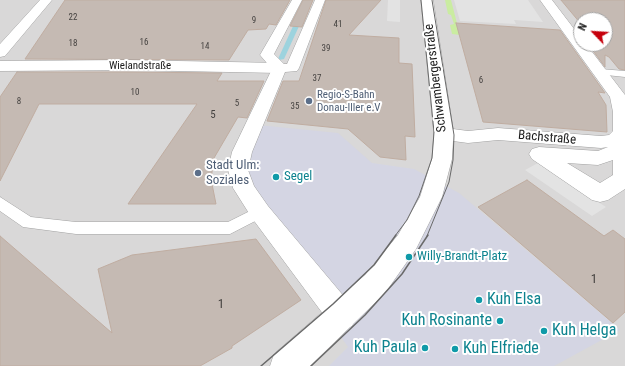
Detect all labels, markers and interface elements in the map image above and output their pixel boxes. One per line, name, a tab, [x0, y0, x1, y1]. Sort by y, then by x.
north arrow	[573, 12, 613, 52]
house number: 22	[69, 13, 77, 23]
house number: 9	[252, 16, 256, 26]
house number: 41	[334, 20, 342, 30]
text: N	[575, 21, 590, 33]
street label: Schwambergerstraße	[422, 23, 450, 133]
house number: 16	[140, 38, 148, 48]
house number: 18	[69, 39, 77, 49]
house number: 14	[201, 42, 209, 52]
house number: 39	[322, 44, 330, 54]
street label: Wielandstraße	[109, 59, 171, 73]
house number: 37	[313, 74, 321, 84]
house number: 6	[479, 76, 483, 86]
house number: 10	[131, 88, 139, 98]
place label: Regio-S-Bahn Donau-Iller e.V	[317, 88, 380, 114]
marker: Regio-S-Bahn Donau-Iller e.V	[304, 96, 314, 106]
house number: 8	[17, 97, 21, 107]
house number: 5	[235, 99, 239, 109]
house number: 35	[291, 102, 299, 112]
house number: 5	[210, 108, 216, 122]
street label: Bachstraße	[517, 128, 577, 148]
place label: Stadt Ulm: Soziales	[206, 158, 259, 189]
marker: Stadt Ulm: Soziales	[193, 168, 203, 178]
place label: Segel	[284, 169, 312, 185]
marker: Segel	[271, 172, 281, 182]
place label: Willy-Brandt-Platz	[417, 249, 507, 265]
marker: Willy-Brandt-Platz	[404, 252, 414, 262]
house number: 1	[591, 272, 597, 288]
place label: Kuh Elsa	[487, 290, 541, 310]
marker: Kuh Elsa	[474, 295, 484, 305]
house number: 1	[218, 297, 224, 313]
place label: Kuh Rosinante	[401, 311, 492, 331]
marker: Kuh Rosinante	[495, 316, 505, 326]
place label: Kuh Helga	[552, 321, 616, 341]
marker: Kuh Helga	[539, 326, 549, 336]
place label: Kuh Paula	[354, 338, 417, 358]
place label: Kuh Elfriede	[463, 339, 539, 359]
marker: Kuh Paula	[420, 343, 430, 353]
marker: Kuh Elfriede	[450, 344, 460, 354]

